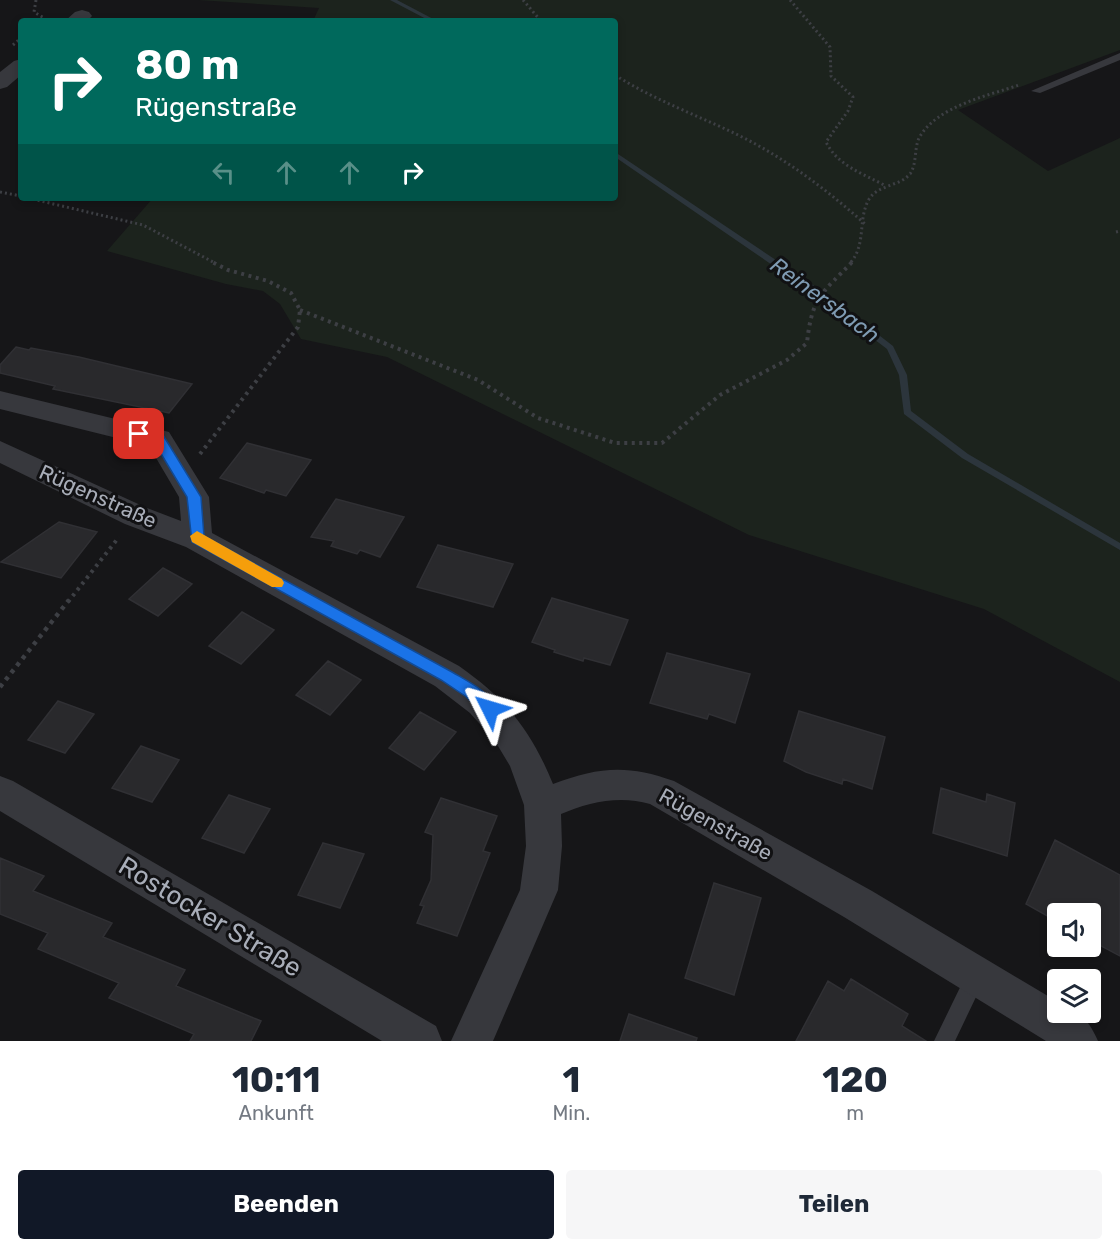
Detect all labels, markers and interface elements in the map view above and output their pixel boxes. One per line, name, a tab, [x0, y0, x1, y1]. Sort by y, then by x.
text: 80 m	[135, 40, 239, 90]
icon: right	[36, 42, 114, 120]
text: Rügenstraße	[135, 91, 297, 123]
icon: left	[207, 156, 240, 189]
icon: ahead	[270, 156, 303, 189]
icon: ahead	[333, 156, 366, 189]
icon: right	[396, 156, 429, 189]
water label: Reinersbach	[765, 251, 885, 349]
pin	[113, 408, 164, 459]
icon: arrive	[122, 417, 155, 450]
street label: Rügenstraße	[35, 459, 161, 533]
position arrow	[458, 677, 522, 741]
street label: Rügenstraße	[655, 783, 777, 865]
street label: Rostocker Straße	[113, 850, 307, 984]
map controls	[1047, 903, 1101, 1023]
button: sound	[1047, 903, 1101, 957]
button: layers	[1047, 969, 1101, 1023]
text: 10:11	[232, 1058, 321, 1101]
text: 1	[562, 1058, 580, 1101]
text: 120	[822, 1058, 888, 1101]
text: Ankunft	[239, 1101, 314, 1125]
text: Min.	[552, 1101, 590, 1125]
text: m	[846, 1101, 864, 1125]
button: Beenden	[18, 1170, 554, 1239]
button: Teilen	[566, 1170, 1102, 1239]

